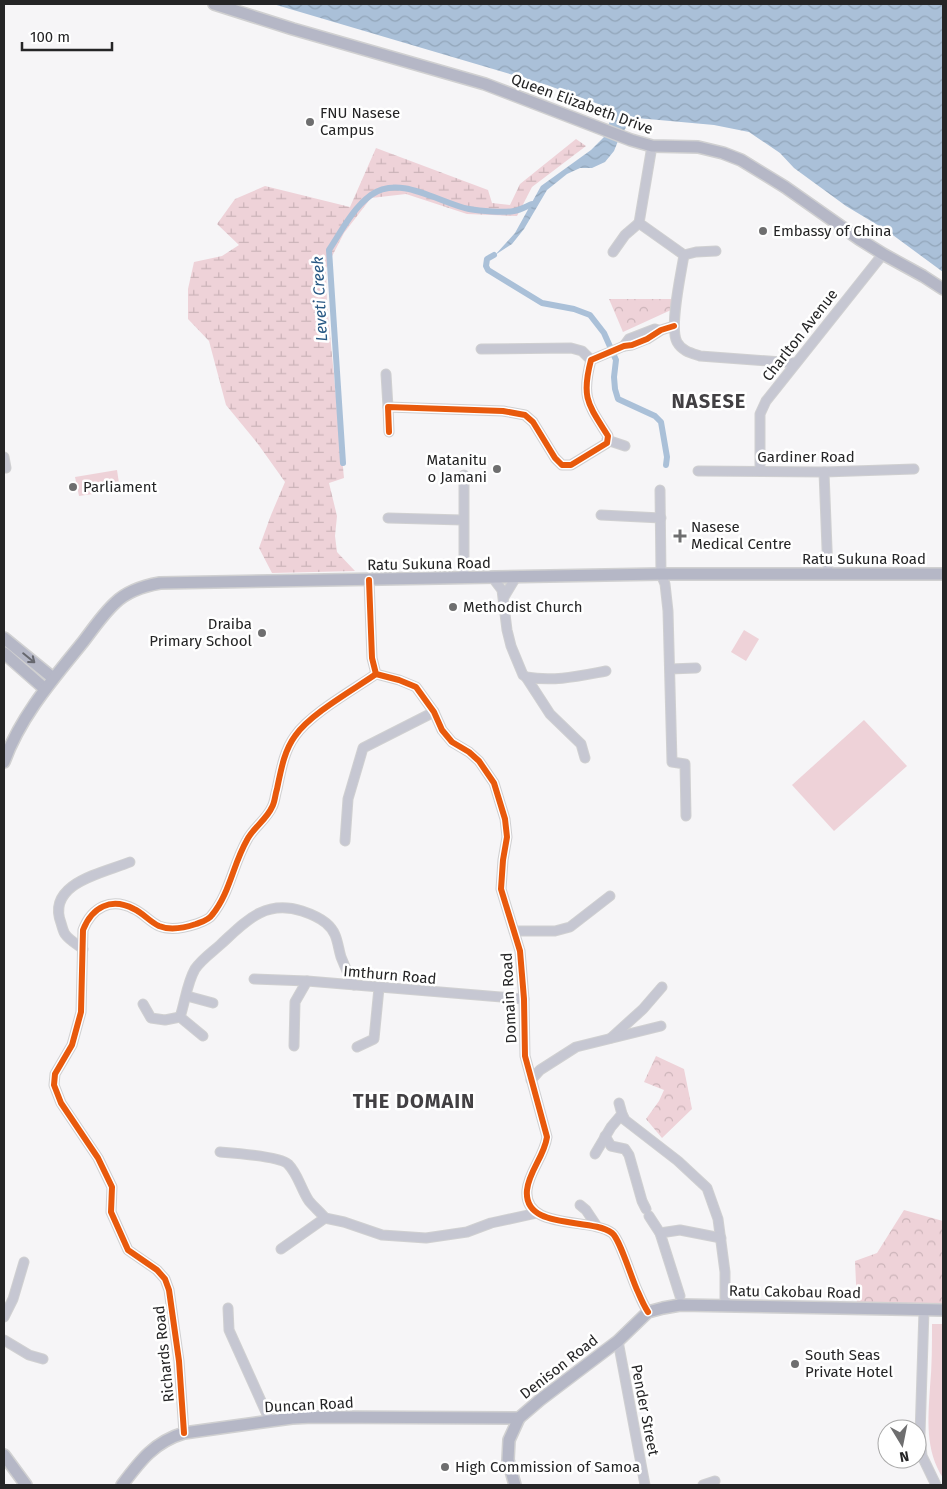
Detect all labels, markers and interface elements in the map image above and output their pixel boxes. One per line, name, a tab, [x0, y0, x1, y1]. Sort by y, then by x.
scale bar	[22, 20, 112, 52]
text: 100 m	[30, 28, 70, 46]
street label: Queen Elizabeth Drive	[509, 70, 655, 138]
place label: FNU Nasese Campus	[320, 104, 400, 139]
marker: FNU Nasese Campus	[304, 116, 316, 128]
place label: Embassy of China	[773, 222, 891, 240]
marker: Embassy of China	[757, 225, 769, 237]
water label: Leveti Creek	[308, 256, 331, 342]
street label: Charlton Avenue	[758, 285, 842, 385]
district label: NASESE	[672, 389, 746, 413]
street label: Gardiner Road	[757, 448, 855, 466]
place label: Matanitu o Jamani	[427, 451, 487, 486]
marker: Matanitu o Jamani	[491, 463, 503, 475]
place label: Parliament	[83, 478, 157, 496]
marker: Parliament	[67, 481, 79, 493]
place label: Nasese Medical Centre	[691, 518, 791, 553]
marker: Nasese Medical Centre	[673, 529, 687, 543]
street label: Ratu Sukuna Road	[802, 550, 926, 568]
street label: Ratu Sukuna Road	[367, 554, 491, 574]
place label: Methodist Church	[463, 598, 582, 616]
marker: Methodist Church	[447, 601, 459, 613]
place label: Draiba Primary School	[149, 615, 253, 650]
marker: Draiba Primary School	[256, 627, 268, 639]
one-way arrow	[22, 653, 35, 664]
street label: Domain Road	[498, 952, 520, 1044]
street label: Imthurn Road	[343, 962, 437, 988]
district label: THE DOMAIN	[353, 1089, 475, 1113]
street label: Ratu Cakobau Road	[729, 1282, 861, 1302]
street label: Richards Road	[150, 1305, 178, 1403]
street label: Denison Road	[516, 1331, 602, 1403]
place label: South Seas Private Hotel	[805, 1346, 893, 1381]
marker: South Seas Private Hotel	[789, 1358, 801, 1370]
street label: Pender Street	[627, 1363, 663, 1458]
street label: Duncan Road	[264, 1394, 354, 1416]
north arrow	[877, 1419, 927, 1469]
text: N	[898, 1447, 910, 1465]
place label: High Commission of Samoa	[455, 1458, 640, 1476]
marker: High Commission of Samoa	[439, 1461, 451, 1473]

